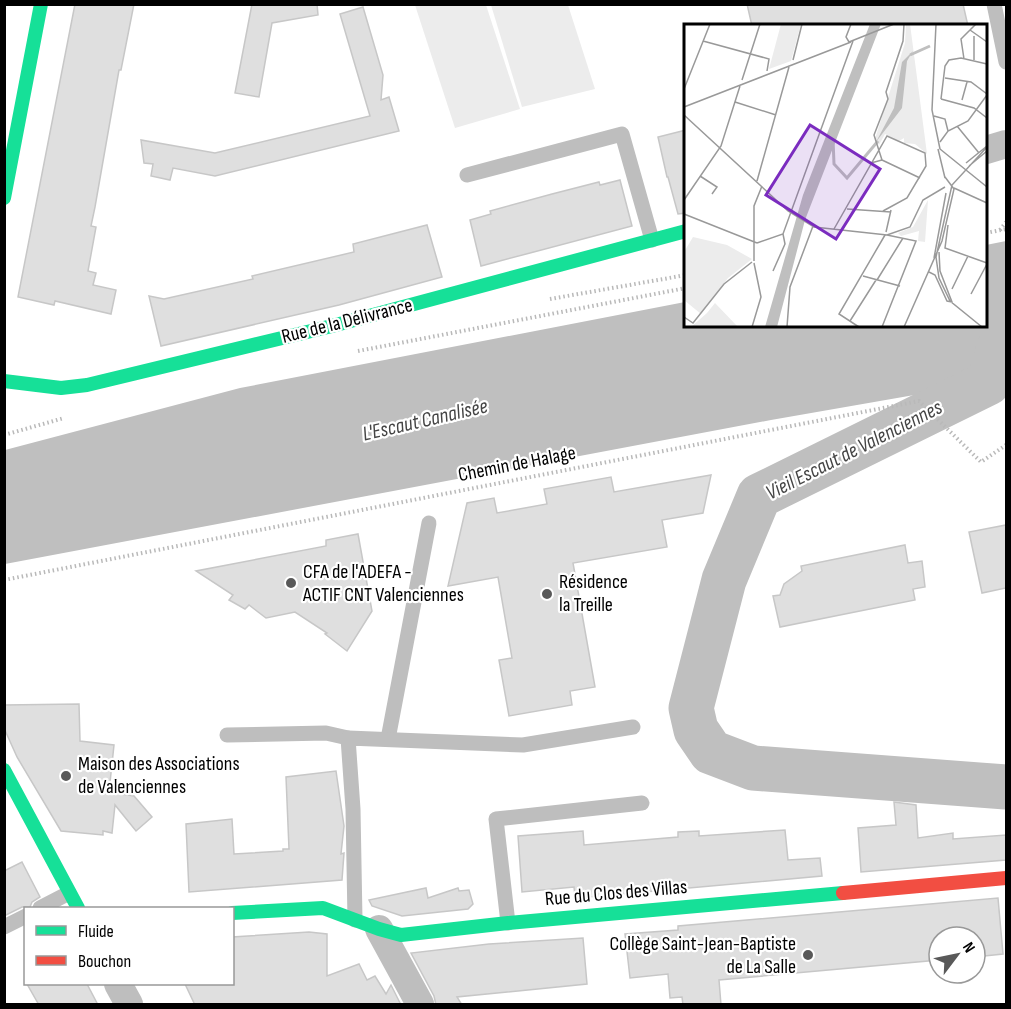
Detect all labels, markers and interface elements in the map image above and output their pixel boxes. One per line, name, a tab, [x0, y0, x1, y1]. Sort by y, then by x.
inset map	[684, 24, 987, 327]
street label: Rue de la Délivrance	[279, 293, 415, 349]
water label: L'Escaut Canalisée	[360, 393, 490, 447]
water label: Vieil Escaut de Valenciennes	[762, 394, 947, 505]
street label: Chemin de Halage	[456, 441, 578, 487]
place label: CFA de l'ADEFA - ACTIF CNT Valenciennes	[302, 560, 464, 607]
place label: Résidence la Treille	[559, 570, 628, 617]
marker: CFA de l'ADEFA - ACTIF CNT Valenciennes	[284, 576, 298, 590]
marker: Résidence la Treille	[540, 587, 554, 601]
place label: Maison des Associations de Valenciennes	[78, 752, 240, 799]
marker: Maison des Associations de Valenciennes	[59, 769, 73, 783]
street label: Rue du Clos des Villas	[544, 875, 688, 911]
legend	[24, 907, 234, 985]
text: Fluide	[78, 921, 114, 942]
north arrow	[927, 925, 987, 985]
place label: Collège Saint-Jean-Baptiste de La Salle	[609, 932, 796, 979]
text: N	[958, 939, 979, 957]
marker: Collège Saint-Jean-Baptiste de La Salle	[801, 948, 815, 962]
text: Bouchon	[78, 951, 131, 972]

